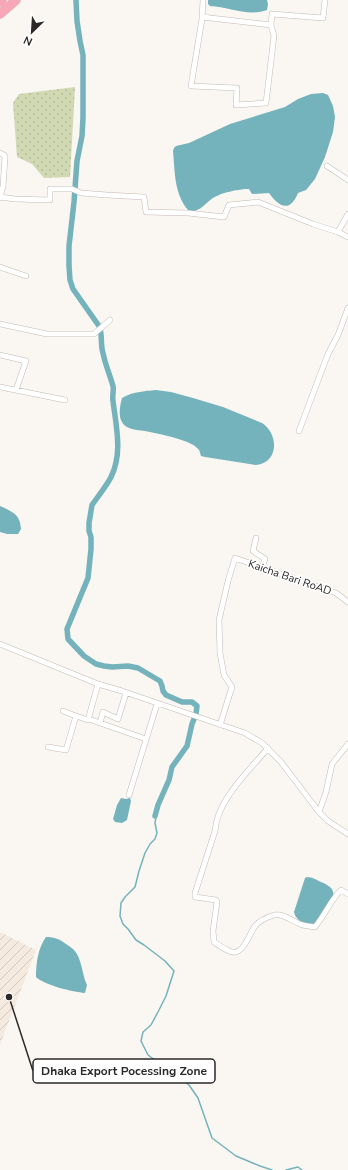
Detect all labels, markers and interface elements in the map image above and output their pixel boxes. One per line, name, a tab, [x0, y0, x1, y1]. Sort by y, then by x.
north arrow	[12, 12, 52, 52]
text: N	[21, 32, 35, 49]
street label: Kaicha Bari RoAD	[246, 556, 334, 599]
callout: Dhaka Export Pocessing Zone	[33, 1059, 215, 1083]
text: Dhaka Export Pocessing Zone	[41, 1063, 207, 1079]

